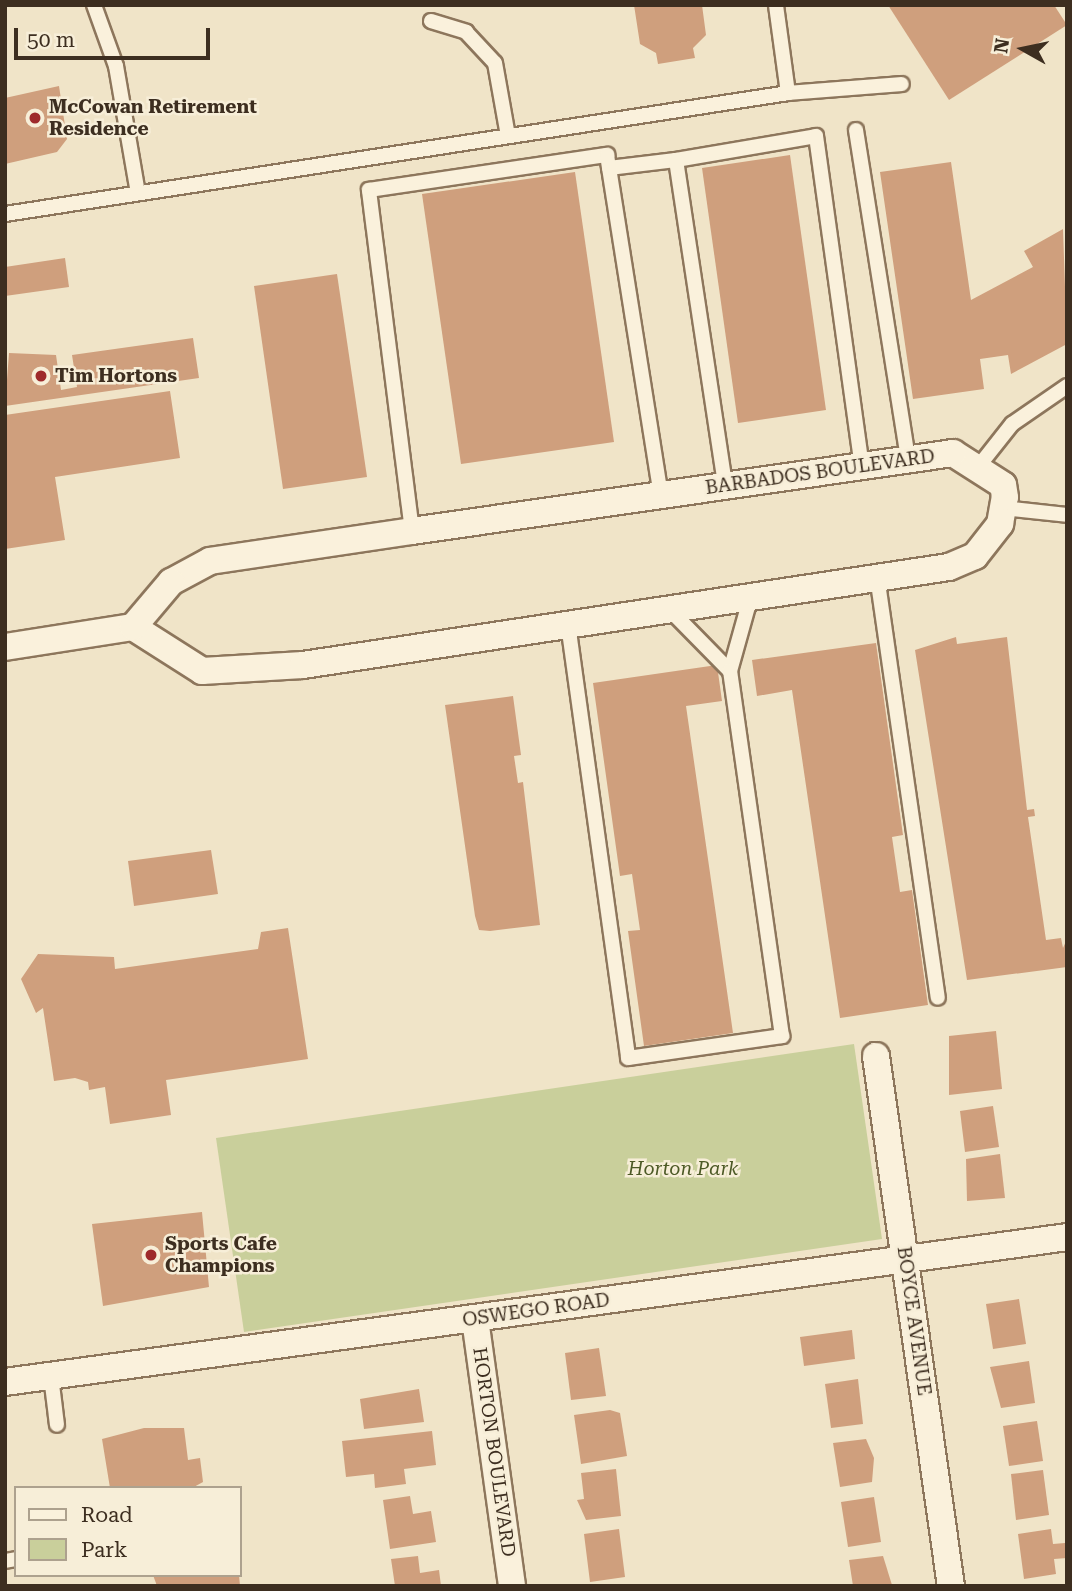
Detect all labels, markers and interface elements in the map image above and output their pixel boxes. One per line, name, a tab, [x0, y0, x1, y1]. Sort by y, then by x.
scale bar	[18, 14, 214, 58]
north arrow	[988, 14, 1058, 84]
text: 50 m	[27, 28, 75, 52]
text: N	[989, 37, 1014, 55]
place label: McCowan Retirement Residence	[49, 96, 257, 140]
marker: McCowan Retirement Residence	[27, 110, 43, 126]
place label: Tim Hortons	[55, 365, 177, 387]
marker: Tim Hortons	[33, 368, 49, 384]
street label: BARBADOS BOULEVARD	[704, 445, 936, 499]
park label: Horton Park	[628, 1158, 738, 1180]
place label: Sports Cafe Champions	[165, 1233, 277, 1277]
street label: BOYCE AVENUE	[892, 1245, 936, 1397]
marker: Sports Cafe Champions	[143, 1247, 159, 1263]
street label: OSWEGO ROAD	[461, 1288, 611, 1332]
street label: HORTON BOULEVARD	[468, 1346, 520, 1558]
legend	[14, 1486, 242, 1577]
text: Road	[81, 1503, 133, 1527]
text: Park	[81, 1538, 127, 1562]

